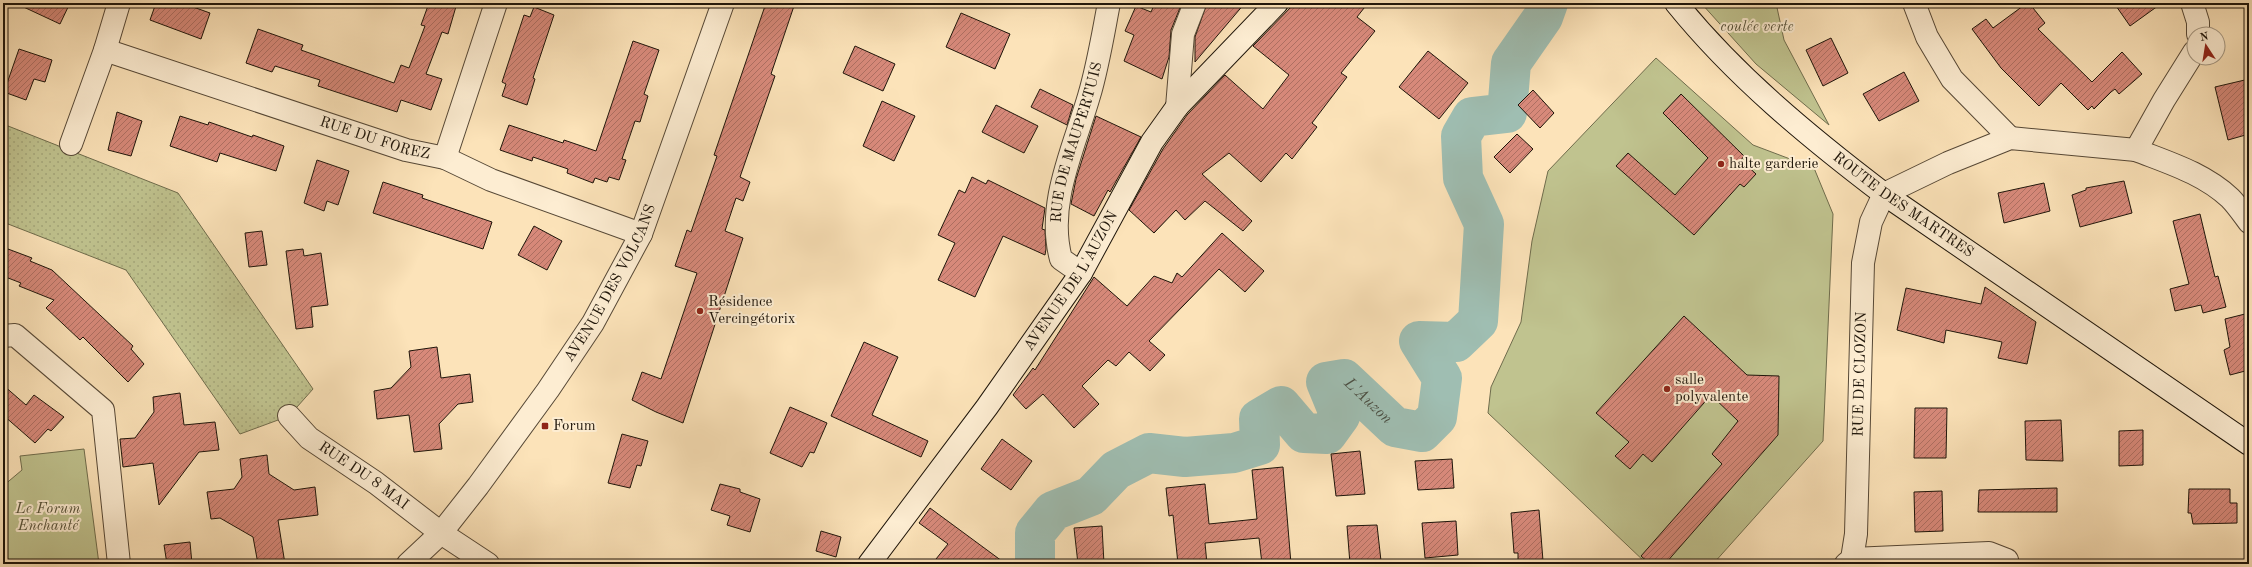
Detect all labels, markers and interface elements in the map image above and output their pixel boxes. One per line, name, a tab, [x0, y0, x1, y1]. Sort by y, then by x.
park label: coulée verte	[1720, 20, 1794, 35]
north arrow	[2186, 26, 2226, 66]
text: N	[2199, 31, 2210, 44]
street label: RUE DE MAUPERTUIS	[1049, 61, 1105, 223]
street label: RUE DU FOREZ	[318, 114, 432, 162]
street label: ROUTE DES MARTRES	[1830, 150, 1976, 260]
place label: halte garderie	[1729, 157, 1819, 172]
marker: halte garderie	[1716, 159, 1726, 169]
street label: AVENUE DES VOLCANS	[562, 202, 658, 365]
street label: AVENUE DE L'AUZON	[1021, 208, 1121, 354]
place label: Résidence Vercingétorix	[708, 295, 796, 327]
marker: Résidence Vercingétorix	[695, 306, 705, 316]
street label: RUE DE CLOZON	[1851, 311, 1869, 437]
place label: salle polyvalente	[1675, 373, 1748, 405]
water label: L'Auzon	[1340, 375, 1395, 427]
marker: salle polyvalente	[1662, 384, 1672, 394]
place label: Forum	[553, 419, 596, 434]
marker: Forum	[540, 421, 550, 431]
street label: RUE DU 8 MAI	[316, 439, 411, 513]
park label: Le Forum Enchanté	[15, 502, 80, 534]

